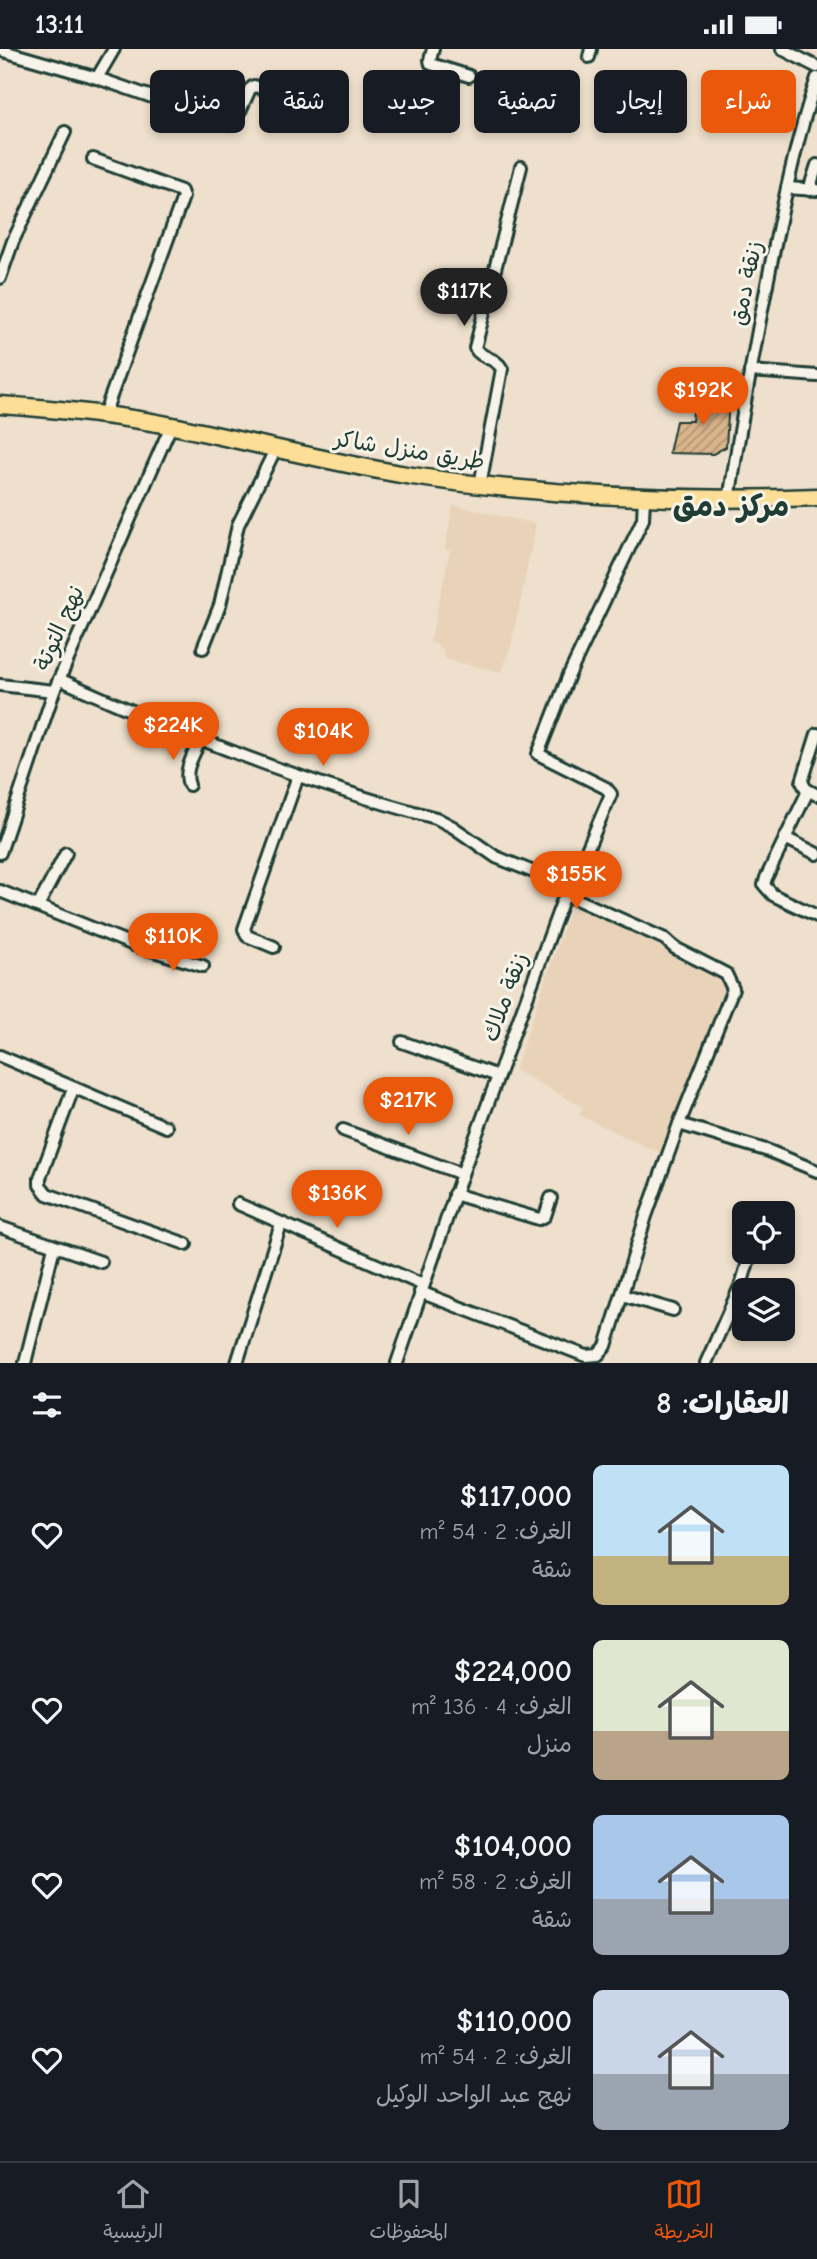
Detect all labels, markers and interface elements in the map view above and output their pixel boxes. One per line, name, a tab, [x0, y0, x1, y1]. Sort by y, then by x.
text: 13:11	[35, 10, 84, 40]
chip: منزل	[150, 70, 245, 133]
chip: شقة	[259, 70, 349, 133]
chip: جديد	[363, 70, 460, 133]
chip: تصفية	[474, 70, 580, 133]
chip: إيجار	[594, 70, 687, 133]
chip: شراء	[701, 70, 796, 133]
street label: زنقة دمق	[724, 238, 768, 328]
pin: $117K	[415, 268, 513, 328]
text: $117K	[436, 277, 492, 304]
pin: $192K	[654, 367, 752, 427]
text: $192K	[673, 376, 733, 403]
street label: طريق منزل شاكر	[331, 425, 487, 475]
district label: مركز دمق	[673, 489, 789, 524]
street label: نهج التوتة	[28, 581, 91, 675]
pin: $224K	[124, 703, 222, 762]
pin: $104K	[274, 709, 372, 768]
text: $224K	[143, 711, 203, 738]
text: $104K	[293, 717, 353, 744]
pin: $155K	[527, 851, 625, 911]
text: $155K	[546, 860, 606, 887]
pin: $110K	[124, 913, 222, 973]
text: $110K	[144, 922, 202, 949]
street label: زنقة ملاك	[476, 949, 534, 1045]
pin: $217K	[359, 1077, 457, 1137]
text: $217K	[379, 1086, 437, 1113]
pin: $136K	[288, 1171, 386, 1230]
text: $136K	[307, 1179, 367, 1206]
map controls	[732, 1201, 795, 1341]
button: locate	[732, 1201, 795, 1264]
button: layers	[732, 1278, 795, 1341]
icon: filters	[28, 1386, 66, 1424]
text: العقارات: 8	[656, 1386, 789, 1421]
text: $117,000	[460, 1479, 572, 1514]
icon: home	[649, 1493, 733, 1577]
icon: heart	[28, 1516, 66, 1554]
text: الغرف: 2 · 54 m²	[420, 1518, 572, 1545]
text: شقة	[532, 1556, 572, 1583]
text: $224,000	[454, 1654, 572, 1689]
icon: home	[649, 1668, 733, 1752]
icon: heart	[28, 1691, 66, 1729]
text: الغرف: 4 · 136 m²	[411, 1693, 572, 1720]
text: منزل	[527, 1731, 572, 1758]
text: $104,000	[454, 1829, 572, 1864]
icon: home	[649, 1843, 733, 1927]
icon: heart	[28, 1866, 66, 1904]
text: الغرف: 2 · 58 m²	[419, 1868, 572, 1895]
text: شقة	[532, 1906, 572, 1933]
text: $110,000	[456, 2004, 572, 2039]
icon: home	[649, 2018, 733, 2102]
icon: heart	[28, 2041, 66, 2079]
text: الغرف: 2 · 54 m²	[420, 2043, 572, 2070]
text: نهج عبد الواحد الوكيل	[376, 2081, 572, 2108]
tab: الرئيسية	[103, 2175, 163, 2248]
tab: المحفوظات	[370, 2175, 448, 2248]
tab: الخريطة	[654, 2175, 714, 2248]

